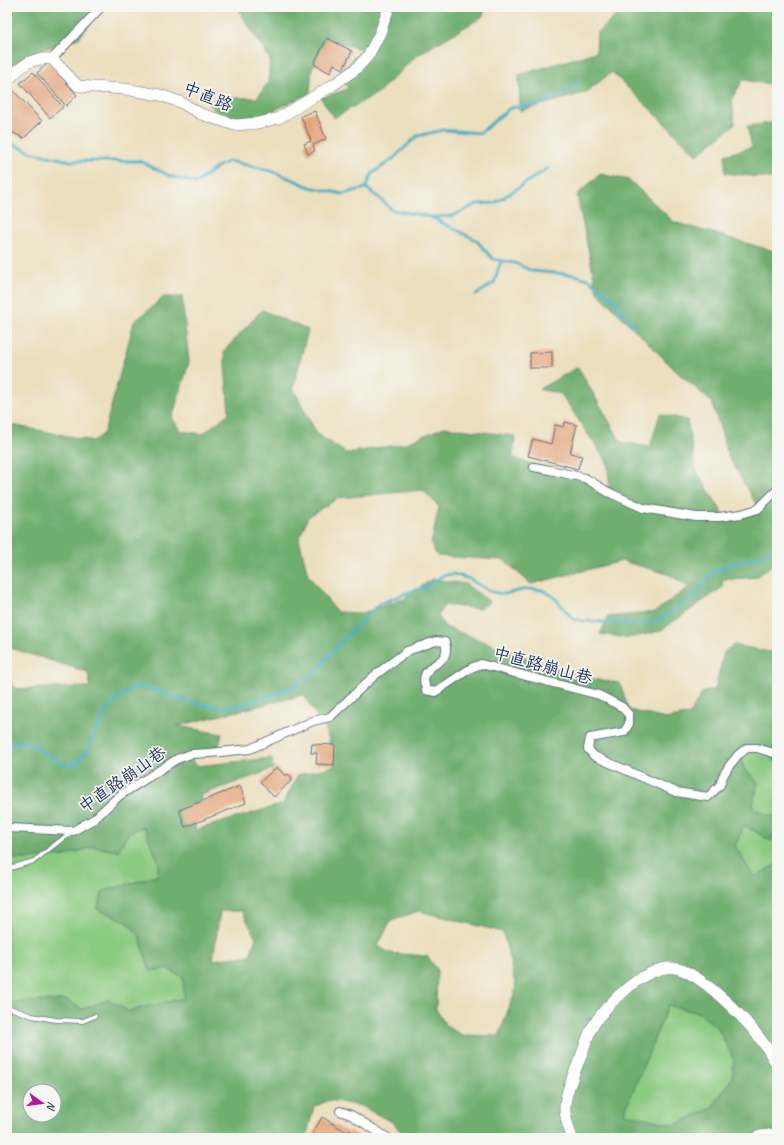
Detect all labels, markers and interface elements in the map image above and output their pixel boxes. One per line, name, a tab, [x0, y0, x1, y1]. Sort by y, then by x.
street label: 中直路	[180, 77, 235, 116]
street label: 中直路崩山巷	[491, 642, 596, 689]
street label: 中直路崩山巷	[74, 741, 171, 817]
north arrow	[22, 1083, 62, 1123]
text: N	[44, 1100, 59, 1113]

